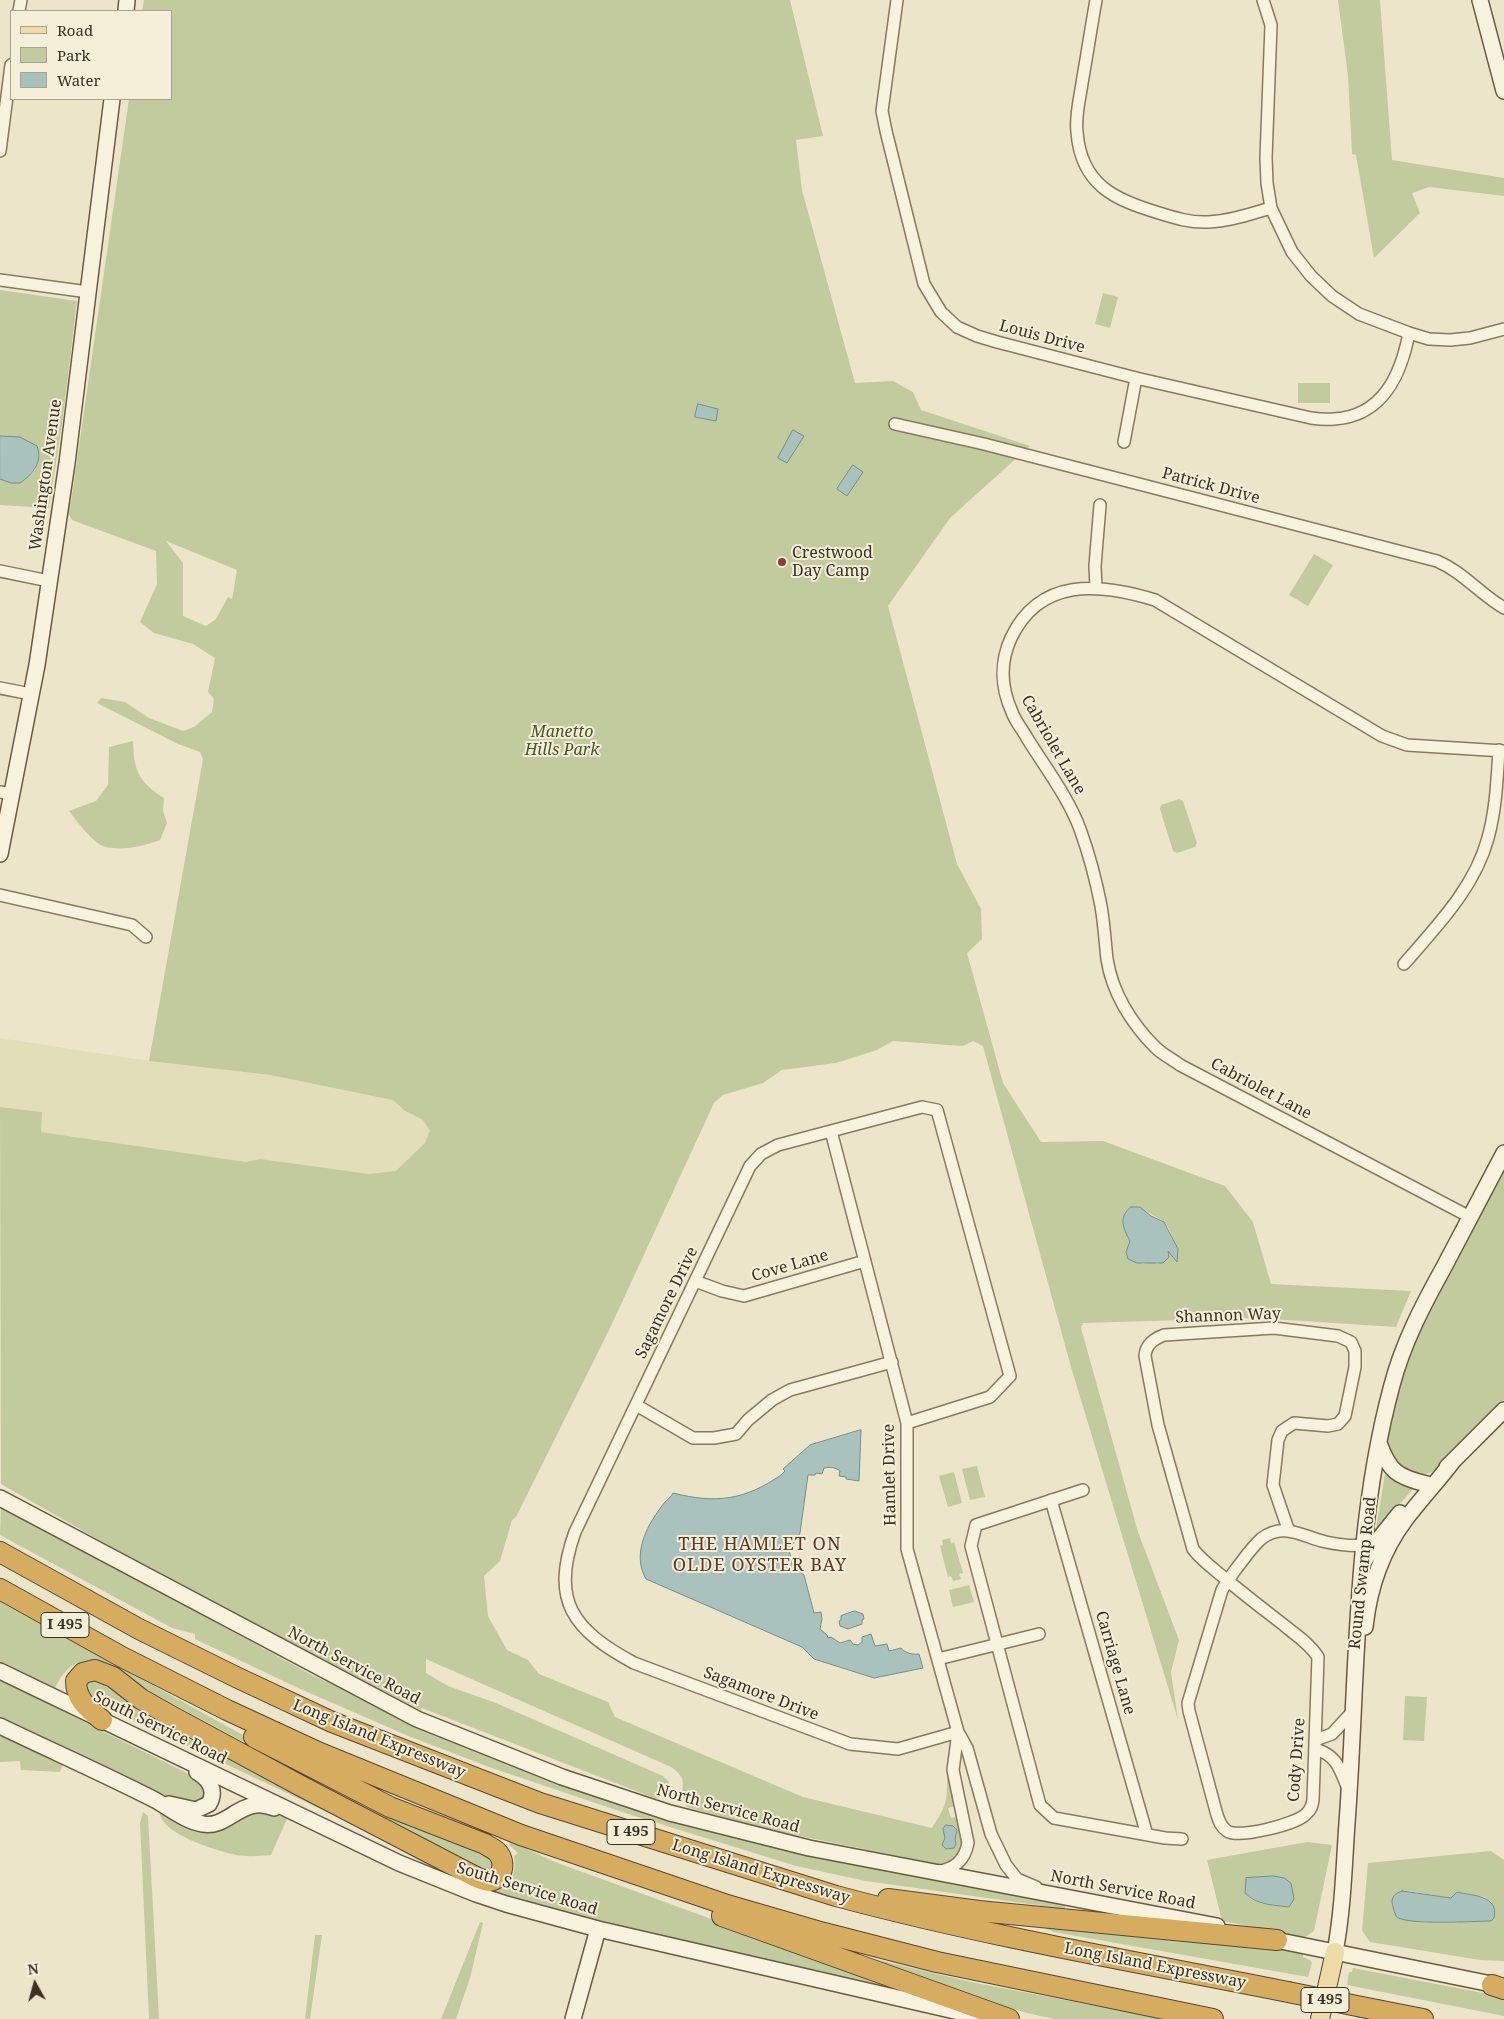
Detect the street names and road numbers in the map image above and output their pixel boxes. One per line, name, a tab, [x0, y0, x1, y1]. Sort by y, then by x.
street label: Louis Drive	[997, 316, 1087, 358]
street label: Washington Avenue	[26, 398, 66, 552]
street label: Patrick Drive	[1160, 464, 1262, 508]
street label: Cabriolet Lane	[1017, 692, 1089, 798]
street label: Cabriolet Lane	[1207, 1054, 1315, 1124]
street label: Sagamore Drive	[632, 1244, 702, 1362]
street label: Cove Lane	[749, 1246, 831, 1286]
street label: Shannon Way	[1175, 1305, 1281, 1327]
street label: Hamlet Drive	[880, 1424, 900, 1526]
street label: Round Swamp Road	[1345, 1496, 1381, 1650]
street label: Carriage Lane	[1091, 1609, 1139, 1717]
road number: I 495	[41, 1612, 89, 1638]
street label: North Service Road	[284, 1623, 424, 1709]
street label: Sagamore Drive	[701, 1663, 821, 1725]
street label: South Service Road	[90, 1687, 230, 1769]
street label: Long Island Expressway	[290, 1695, 468, 1783]
street label: Cody Drive	[1284, 1717, 1310, 1803]
street label: North Service Road	[654, 1781, 802, 1837]
road number: I 495	[607, 1820, 655, 1844]
street label: Long Island Expressway	[670, 1836, 852, 1908]
street label: South Service Road	[454, 1858, 600, 1920]
street label: North Service Road	[1049, 1867, 1197, 1913]
street label: Long Island Expressway	[1062, 1939, 1248, 1993]
road number: I 495	[1301, 1988, 1349, 2012]

